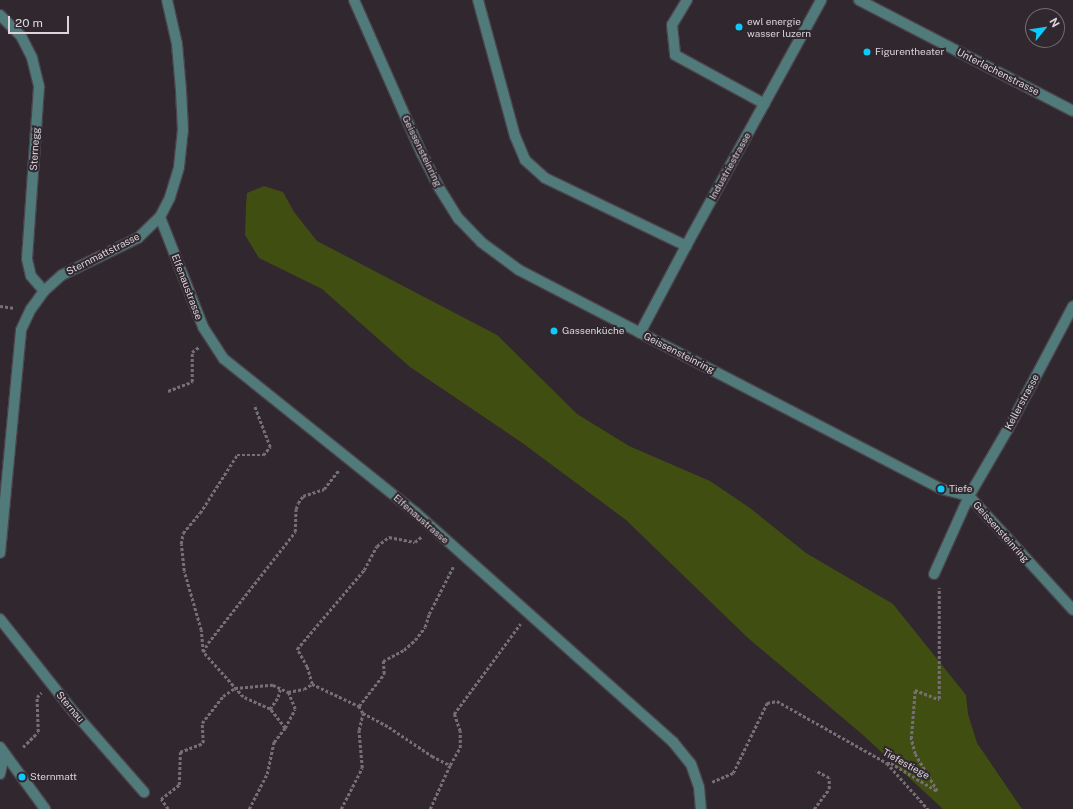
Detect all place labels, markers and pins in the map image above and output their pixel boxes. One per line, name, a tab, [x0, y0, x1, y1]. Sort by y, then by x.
place label: ewl energie wasser luzern	[747, 15, 811, 38]
marker: ewl energie wasser luzern	[734, 22, 744, 32]
place label: Figurentheater	[875, 46, 944, 58]
marker: Figurentheater	[862, 47, 872, 57]
place label: Gassenküche	[562, 325, 624, 337]
marker: Gassenküche	[549, 326, 559, 336]
place label: Tiefe	[949, 483, 972, 495]
marker: Tiefe	[936, 484, 946, 494]
place label: Sternmatt	[30, 771, 77, 783]
marker: Sternmatt	[17, 772, 27, 782]

